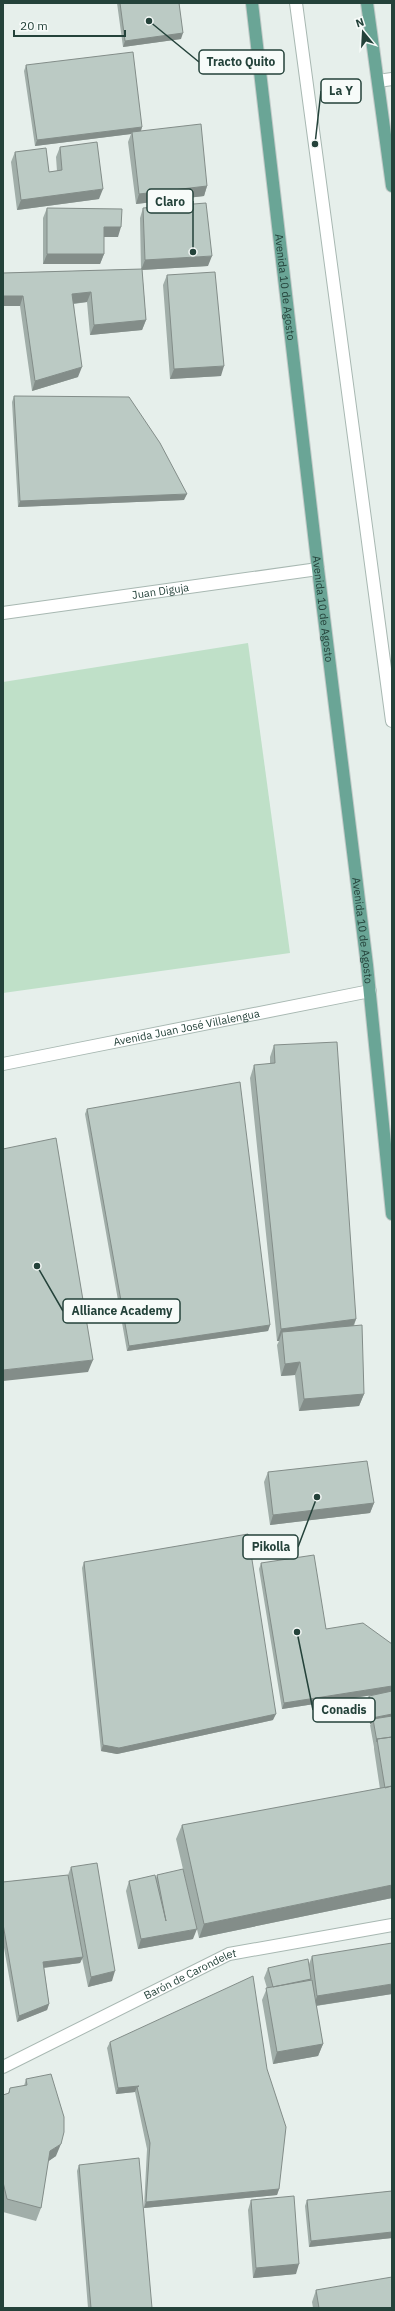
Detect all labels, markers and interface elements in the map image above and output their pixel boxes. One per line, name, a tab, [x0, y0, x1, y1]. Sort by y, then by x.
scale bar	[14, 12, 125, 38]
north arrow	[343, 12, 383, 52]
text: N	[354, 15, 366, 30]
text: 20 m	[20, 18, 48, 33]
callout: Tracto Quito	[199, 50, 284, 74]
text: Tracto Quito	[207, 54, 276, 69]
callout: La Y	[321, 79, 361, 103]
text: La Y	[329, 83, 353, 98]
callout: Claro	[147, 189, 193, 213]
text: Claro	[155, 194, 185, 209]
street label: Avenida 10 de Agosto	[272, 233, 298, 341]
street label: Avenida 10 de Agosto	[309, 555, 336, 663]
street label: Juan Diguja	[131, 580, 190, 602]
street label: Avenida 10 de Agosto	[349, 876, 376, 984]
street label: Avenida Juan José Villalengua	[112, 1006, 261, 1049]
callout: Alliance Academy	[63, 1299, 180, 1323]
text: Alliance Academy	[72, 1303, 173, 1318]
callout: Pikolla	[243, 1535, 298, 1559]
text: Pikolla	[252, 1539, 291, 1554]
callout: Conadis	[313, 1698, 375, 1722]
text: Conadis	[321, 1702, 367, 1717]
street label: Barón de Carondelet	[141, 1946, 237, 2003]

